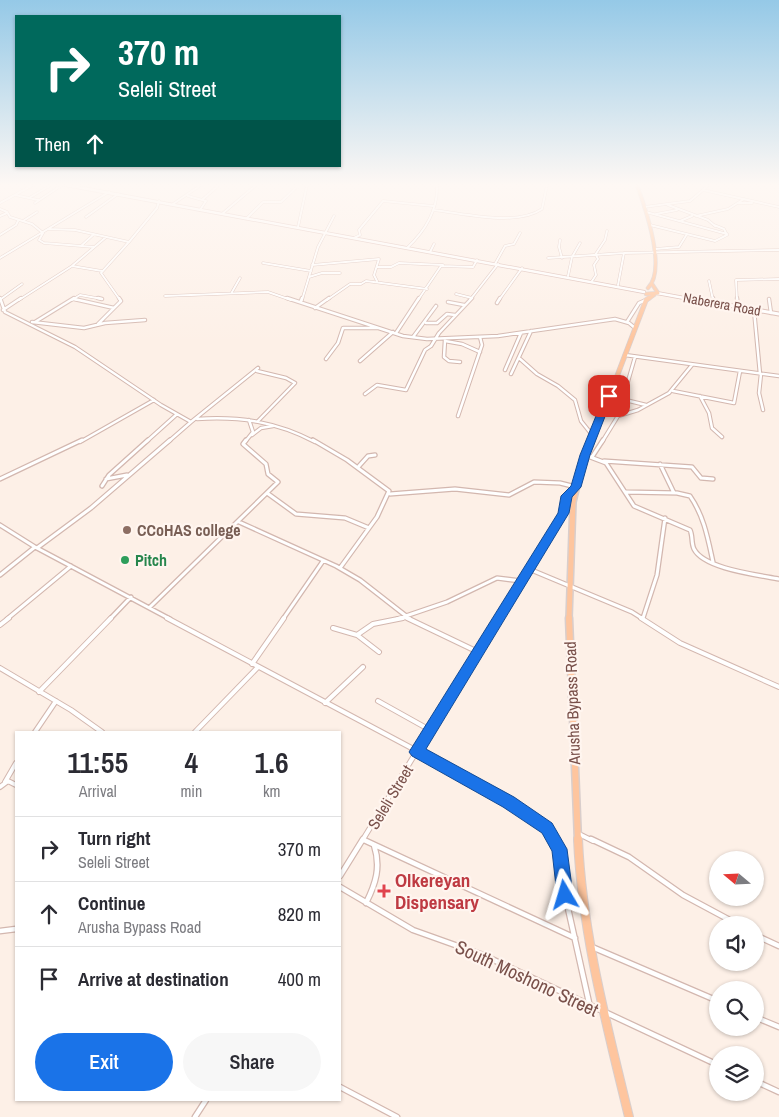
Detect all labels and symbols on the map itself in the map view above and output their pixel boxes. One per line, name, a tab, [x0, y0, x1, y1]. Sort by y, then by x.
street label: Naberera Road	[682, 288, 762, 320]
pin	[588, 375, 630, 417]
place label: CCoHAS college	[137, 519, 241, 541]
marker: CCoHAS college	[121, 524, 133, 536]
place label: Pitch	[135, 549, 167, 571]
marker: Pitch	[119, 554, 131, 566]
street label: Arusha Bypass Road	[559, 641, 585, 766]
street label: Seleli Street	[362, 760, 418, 833]
north arrow	[709, 851, 764, 906]
place label: Olkereyan Dispensary	[395, 867, 479, 915]
position arrow	[538, 868, 590, 920]
marker: Olkereyan Dispensary	[377, 884, 391, 898]
street label: South Moshono Street	[451, 933, 603, 1023]

